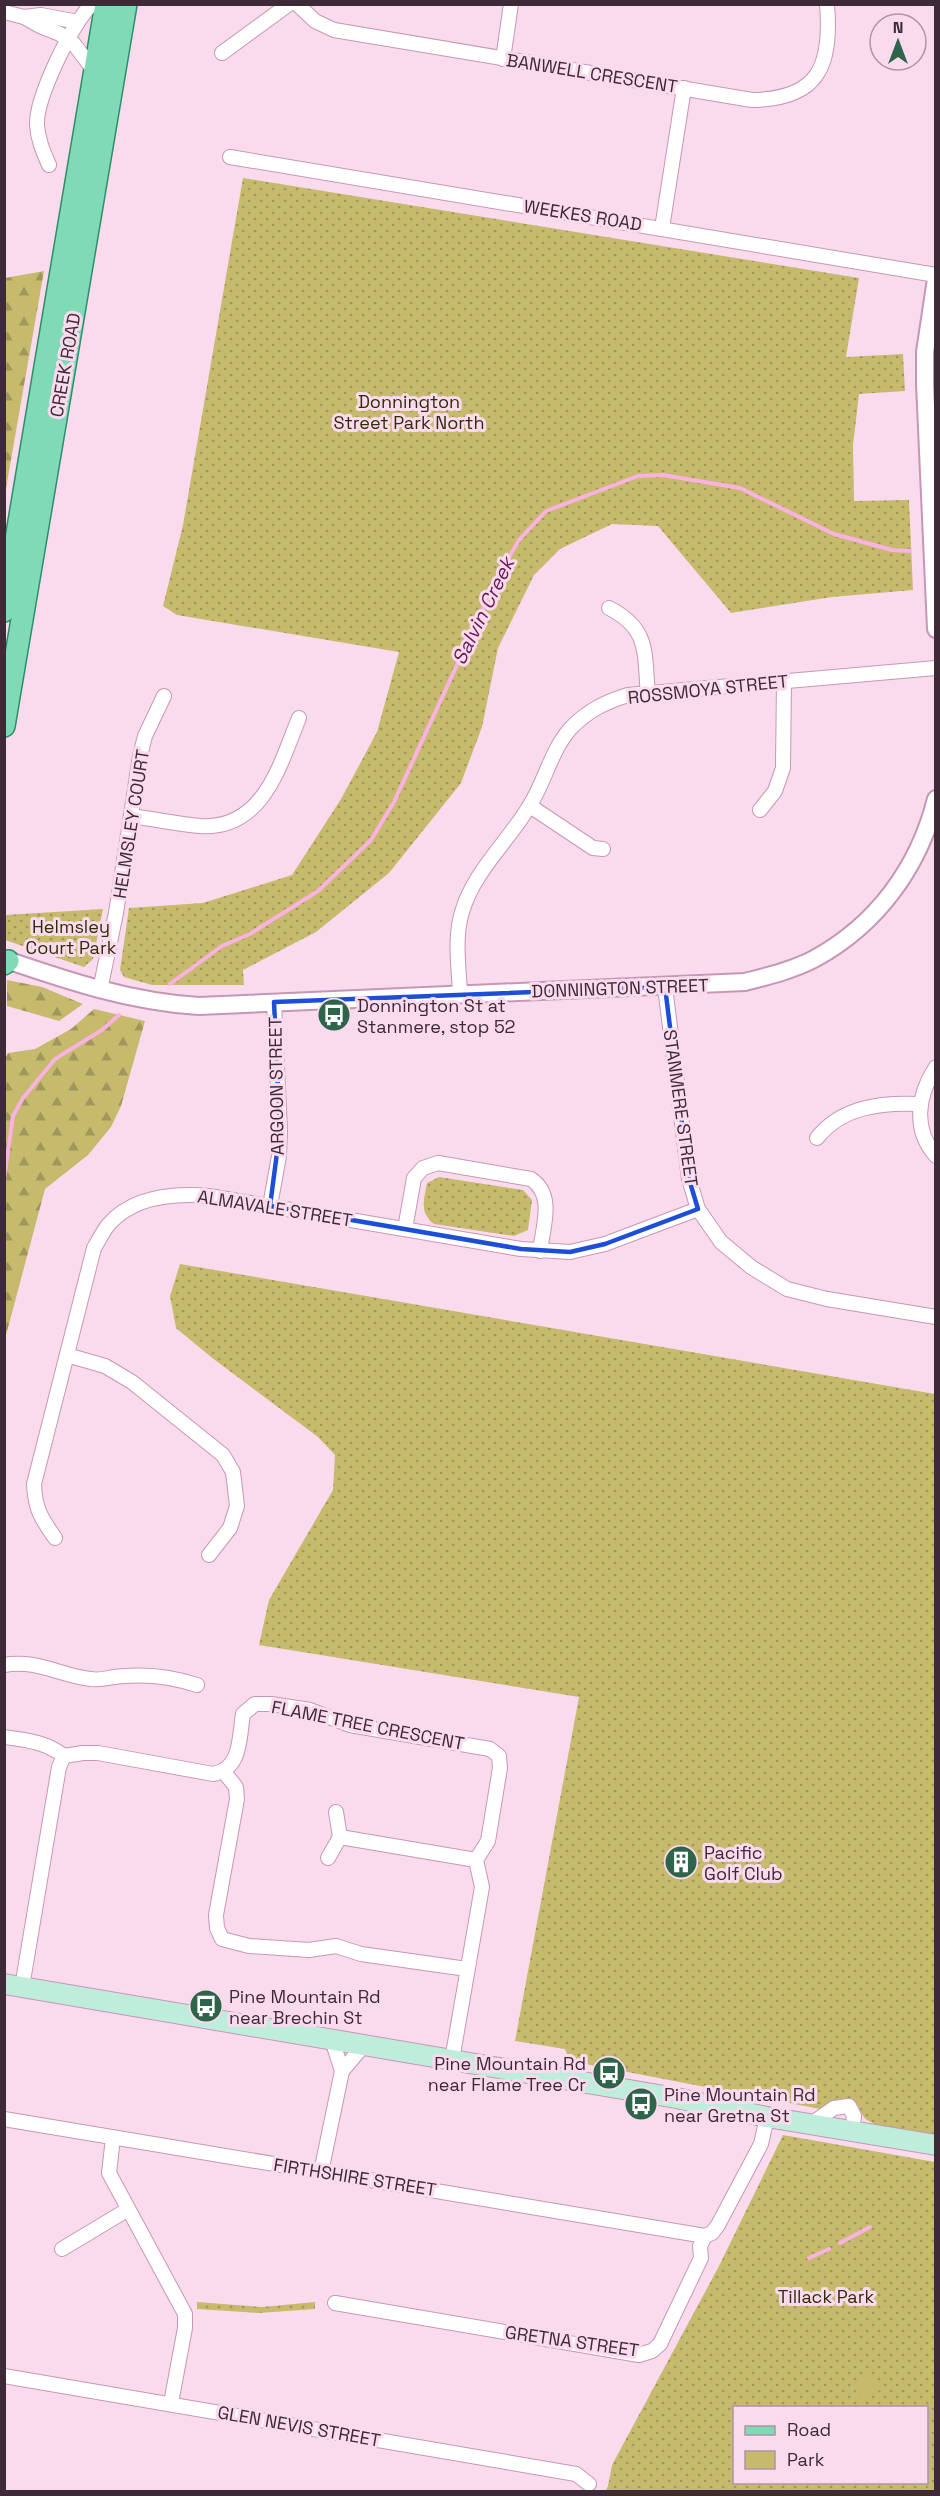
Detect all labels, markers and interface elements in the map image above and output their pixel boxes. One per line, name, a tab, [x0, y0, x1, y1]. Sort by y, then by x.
north arrow	[868, 12, 928, 72]
text: N	[893, 17, 903, 38]
street label: BANWELL CRESCENT	[505, 48, 680, 98]
street label: WEEKES ROAD	[522, 194, 644, 236]
street label: CREEK ROAD	[45, 311, 85, 419]
park label: Donnington Street Park North	[334, 390, 484, 434]
water label: Salvin Creek	[446, 551, 521, 669]
street label: ROSSMOYA STREET	[627, 669, 790, 709]
street label: HELMSLEY COURT	[108, 747, 154, 900]
park label: Helmsley Court Park	[26, 915, 117, 959]
street label: DONNINGTON STREET	[531, 973, 710, 1003]
place label: Donnington St at Stanmere, stop 52	[357, 994, 515, 1038]
bus stop icon: Donnington St at Stanmere, stop 52	[316, 997, 352, 1033]
street label: ARGOON STREET	[263, 1016, 289, 1155]
street label: STANMERE STREET	[659, 1028, 703, 1188]
street label: ALMAVALE STREET	[196, 1184, 355, 1232]
street label: FLAME TREE CRESCENT	[270, 1695, 467, 1755]
place label: Pacific Golf Club	[704, 1841, 783, 1885]
building icon: Pacific Golf Club	[663, 1844, 699, 1880]
place label: Pine Mountain Rd near Brechin St	[229, 1985, 381, 2029]
bus stop icon: Pine Mountain Rd near Brechin St	[188, 1988, 224, 2024]
place label: Pine Mountain Rd near Flame Tree Cr	[428, 2052, 586, 2096]
bus stop icon: Pine Mountain Rd near Flame Tree Cr	[591, 2055, 627, 2091]
place label: Pine Mountain Rd near Gretna St	[664, 2083, 816, 2127]
bus stop icon: Pine Mountain Rd near Gretna St	[623, 2086, 659, 2122]
street label: FIRTHSHIRE STREET	[272, 2153, 438, 2201]
park label: Tillack Park	[778, 2285, 874, 2308]
street label: GRETNA STREET	[504, 2320, 641, 2362]
street label: GLEN NEVIS STREET	[216, 2400, 383, 2452]
legend	[733, 2406, 928, 2484]
text: Road	[787, 2418, 831, 2441]
text: Park	[787, 2448, 825, 2471]

